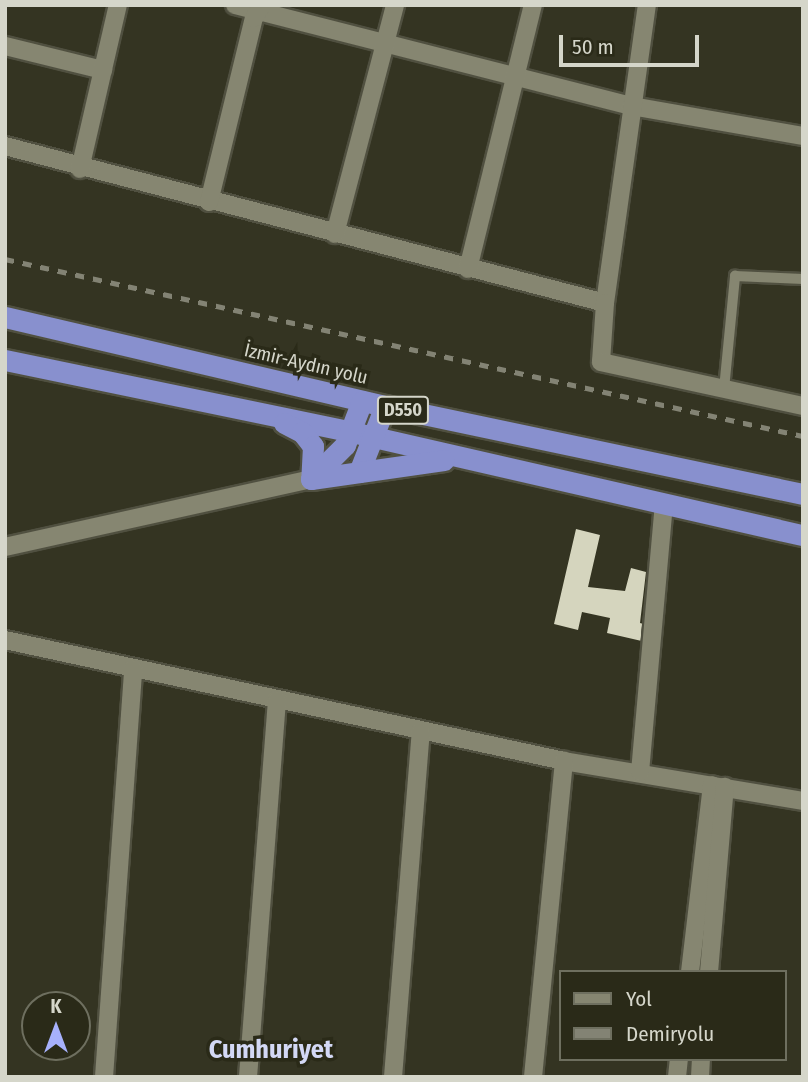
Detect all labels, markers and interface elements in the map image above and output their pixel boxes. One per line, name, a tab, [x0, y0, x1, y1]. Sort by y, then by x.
scale bar	[563, 21, 703, 65]
text: 50 m	[572, 34, 614, 60]
street label: İzmir-Aydın yolu	[242, 339, 370, 389]
road number: D550	[377, 396, 429, 424]
legend	[560, 970, 787, 1061]
text: Yol	[626, 986, 652, 1012]
north arrow	[21, 991, 91, 1061]
text: K	[50, 995, 62, 1018]
text: Demiryolu	[626, 1021, 714, 1047]
district label: Cumhuriyet	[209, 1034, 333, 1066]

